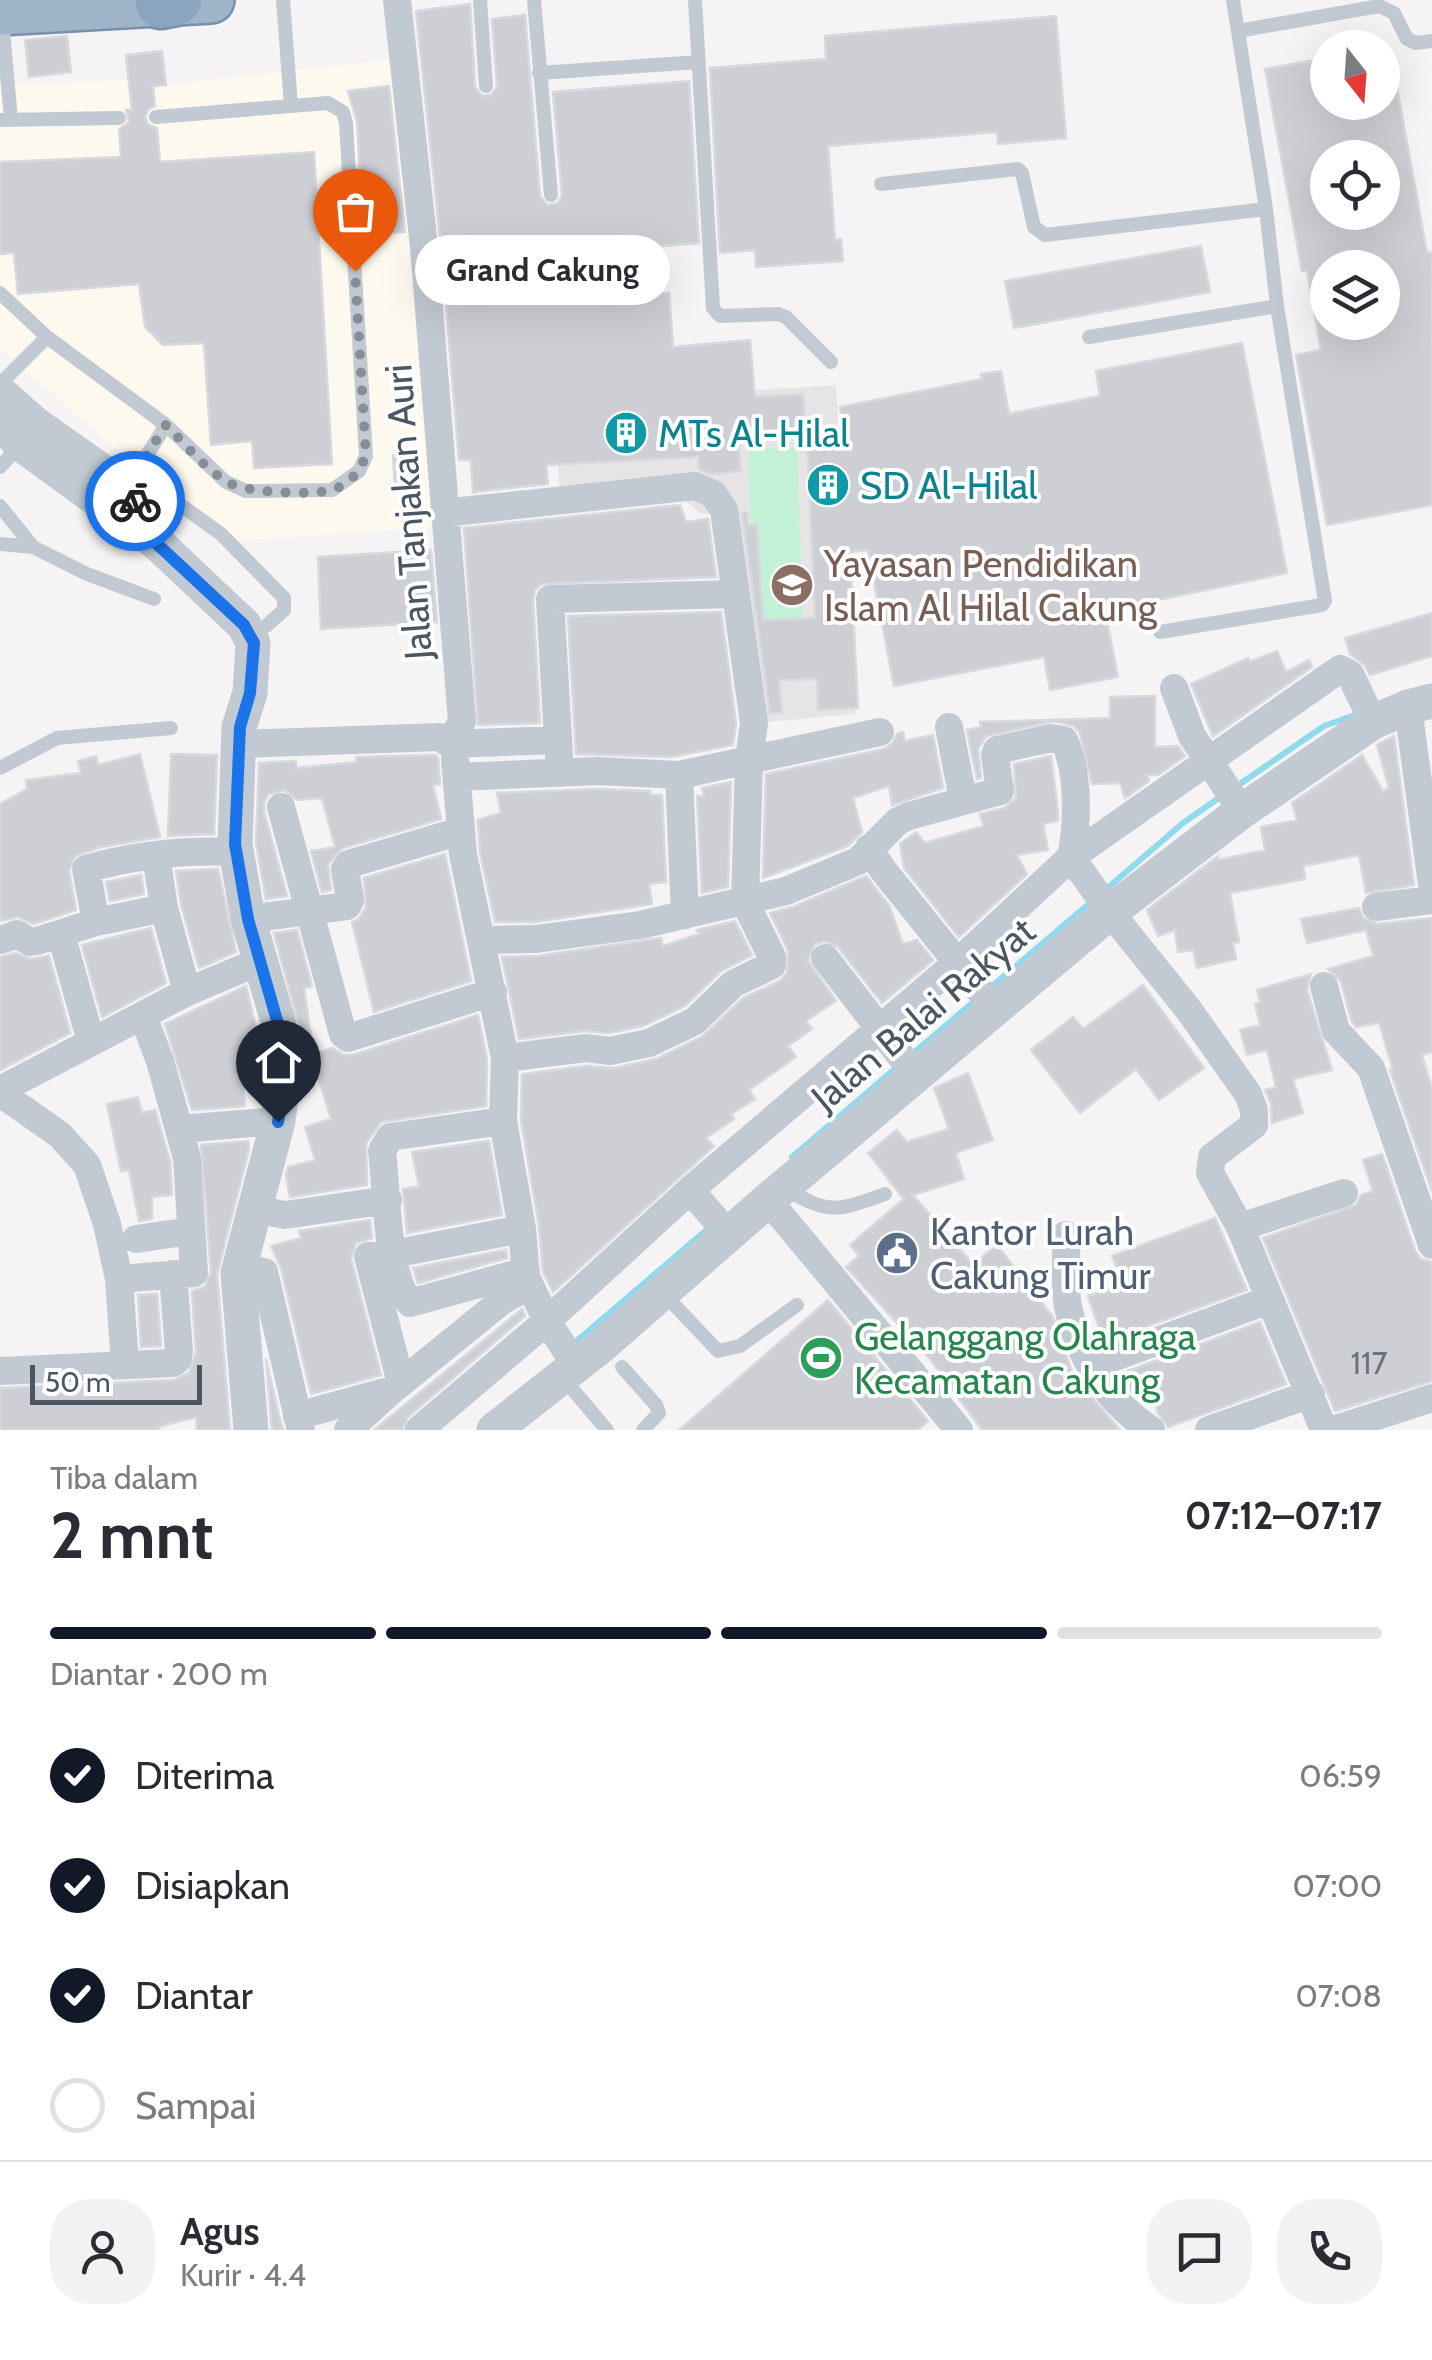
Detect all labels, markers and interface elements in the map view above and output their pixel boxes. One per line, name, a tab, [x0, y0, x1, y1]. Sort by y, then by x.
north arrow	[1310, 30, 1400, 120]
map controls	[1310, 30, 1400, 340]
button: locate	[1310, 140, 1400, 230]
pin	[313, 169, 398, 272]
icon: bag	[328, 184, 383, 239]
callout: Grand Cakung	[415, 236, 670, 306]
text: Grand Cakung	[446, 250, 639, 289]
button: layers	[1310, 250, 1400, 340]
street label: Jalan Tanjakan Auri	[374, 363, 442, 662]
building icon: MTs Al-Hilal	[603, 410, 649, 456]
place label: MTs Al-Hilal	[658, 410, 849, 457]
courier	[85, 451, 185, 551]
building icon: SD Al-Hilal	[805, 462, 851, 508]
place label: SD Al-Hilal	[860, 462, 1037, 509]
icon: bike	[108, 474, 163, 529]
place label: Yayasan Pendidikan Islam Al Hilal Cakung	[823, 540, 1158, 631]
school or university icon: Yayasan Pendidikan Islam Al Hilal Cakung	[769, 562, 815, 608]
street label: Jalan Balai Rakyat	[801, 907, 1044, 1122]
pin	[236, 1020, 321, 1123]
icon: home	[251, 1035, 306, 1090]
place label: Kantor Lurah Cakung Timur	[930, 1208, 1151, 1299]
public building icon: Kantor Lurah Cakung Timur	[874, 1230, 920, 1276]
place label: Gelanggang Olahraga Kecamatan Cakung	[854, 1313, 1196, 1404]
sports icon: Gelanggang Olahraga Kecamatan Cakung	[798, 1335, 844, 1381]
house number: 117	[1351, 1343, 1387, 1382]
scale bar	[30, 1360, 202, 1404]
text: 50 m	[45, 1365, 111, 1399]
text: Tiba dalam	[50, 1458, 198, 1497]
text: 07:12–07:17	[1185, 1492, 1382, 1539]
text: 2 mnt	[50, 1495, 213, 1574]
text: Diantar · 200 m	[50, 1654, 268, 1693]
icon: check	[50, 1748, 105, 1803]
text: Diterima	[135, 1752, 274, 1799]
text: 06:59	[1299, 1756, 1382, 1795]
icon: check	[50, 1858, 105, 1913]
text: Disiapkan	[135, 1862, 290, 1909]
text: 07:00	[1293, 1866, 1382, 1905]
icon: check	[50, 1968, 105, 2023]
text: Diantar	[135, 1972, 253, 2019]
text: 07:08	[1296, 1976, 1382, 2015]
text: Sampai	[135, 2082, 256, 2129]
button: person	[50, 2199, 155, 2304]
button: chat	[1147, 2199, 1252, 2304]
button: phone	[1277, 2199, 1382, 2304]
text: Agus	[180, 2208, 260, 2255]
text: Kurir · 4.4	[180, 2255, 306, 2294]

